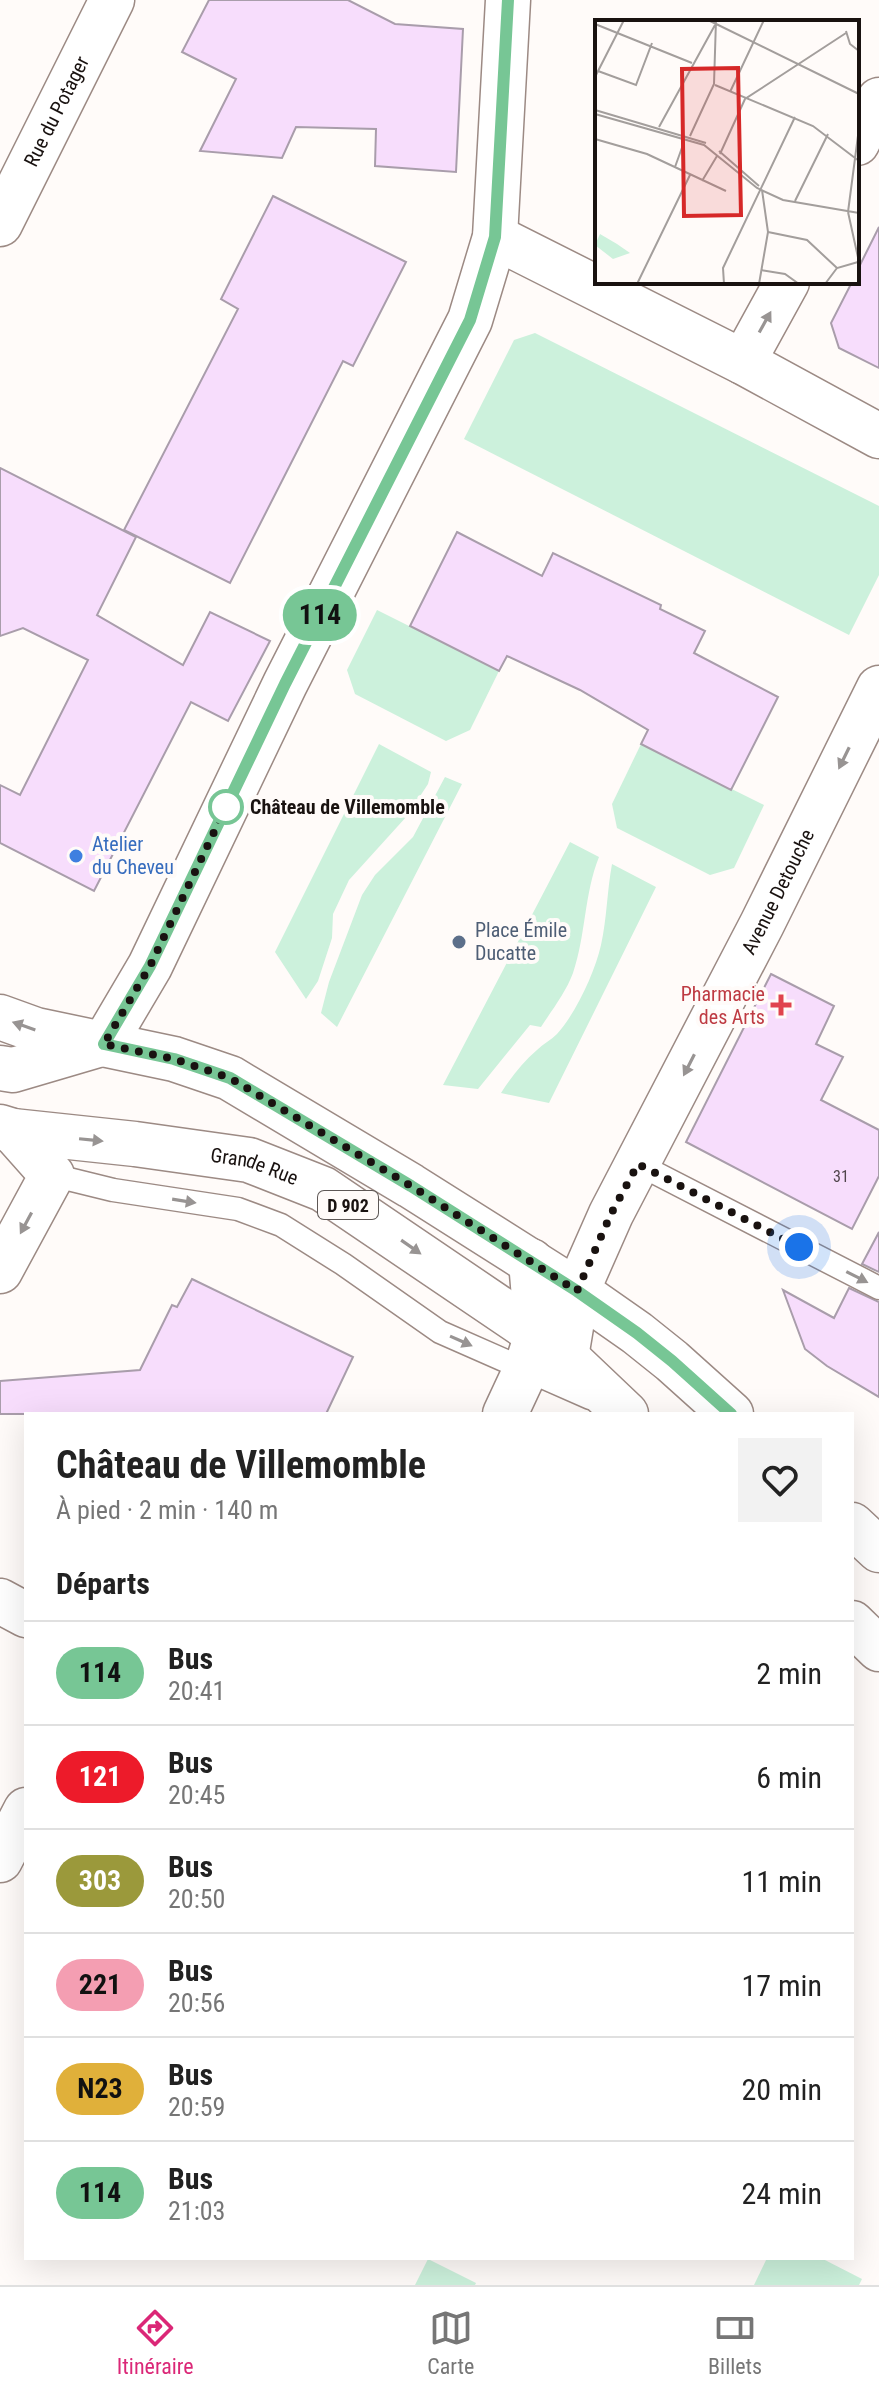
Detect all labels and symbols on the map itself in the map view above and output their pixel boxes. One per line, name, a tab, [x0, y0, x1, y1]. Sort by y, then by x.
inset map	[595, 20, 859, 284]
street label: Rue du Potager	[19, 52, 94, 170]
one-way arrow	[758, 311, 772, 333]
line badge: 114	[274, 589, 366, 641]
one-way arrow	[838, 747, 851, 770]
marker: Château de Villemomble	[209, 790, 243, 824]
place label: Château de Villemomble	[250, 795, 445, 819]
street label: Avenue Detouche	[736, 825, 819, 958]
place label: Atelier du Cheveu	[92, 832, 174, 879]
marker: Atelier du Cheveu	[67, 847, 85, 865]
place label: Place Émile Ducatte	[475, 918, 567, 965]
marker: Place Émile Ducatte	[450, 933, 468, 951]
place label: Pharmacie des Arts	[681, 982, 765, 1029]
marker: Pharmacie des Arts	[772, 996, 790, 1014]
one-way arrow	[12, 1019, 36, 1031]
one-way arrow	[683, 1054, 697, 1076]
one-way arrow	[79, 1133, 104, 1146]
street label: Grande Rue	[209, 1143, 302, 1190]
house number: 31	[833, 1167, 849, 1186]
road number: D 902	[318, 1191, 378, 1219]
one-way arrow	[172, 1195, 197, 1207]
one-way arrow	[19, 1211, 32, 1234]
your location	[779, 1227, 819, 1267]
one-way arrow	[400, 1239, 421, 1254]
one-way arrow	[845, 1270, 868, 1283]
one-way arrow	[450, 1335, 473, 1348]

